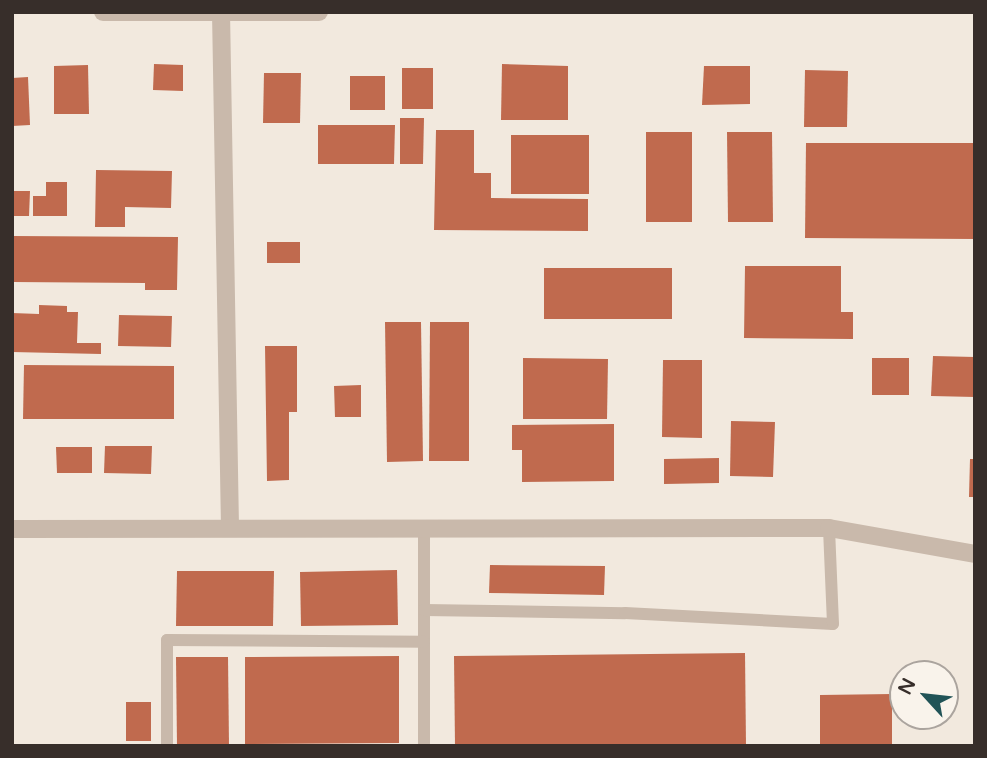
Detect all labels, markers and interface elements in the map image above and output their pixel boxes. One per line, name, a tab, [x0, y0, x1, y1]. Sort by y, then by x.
north arrow	[889, 660, 959, 730]
text: N	[894, 675, 920, 698]

